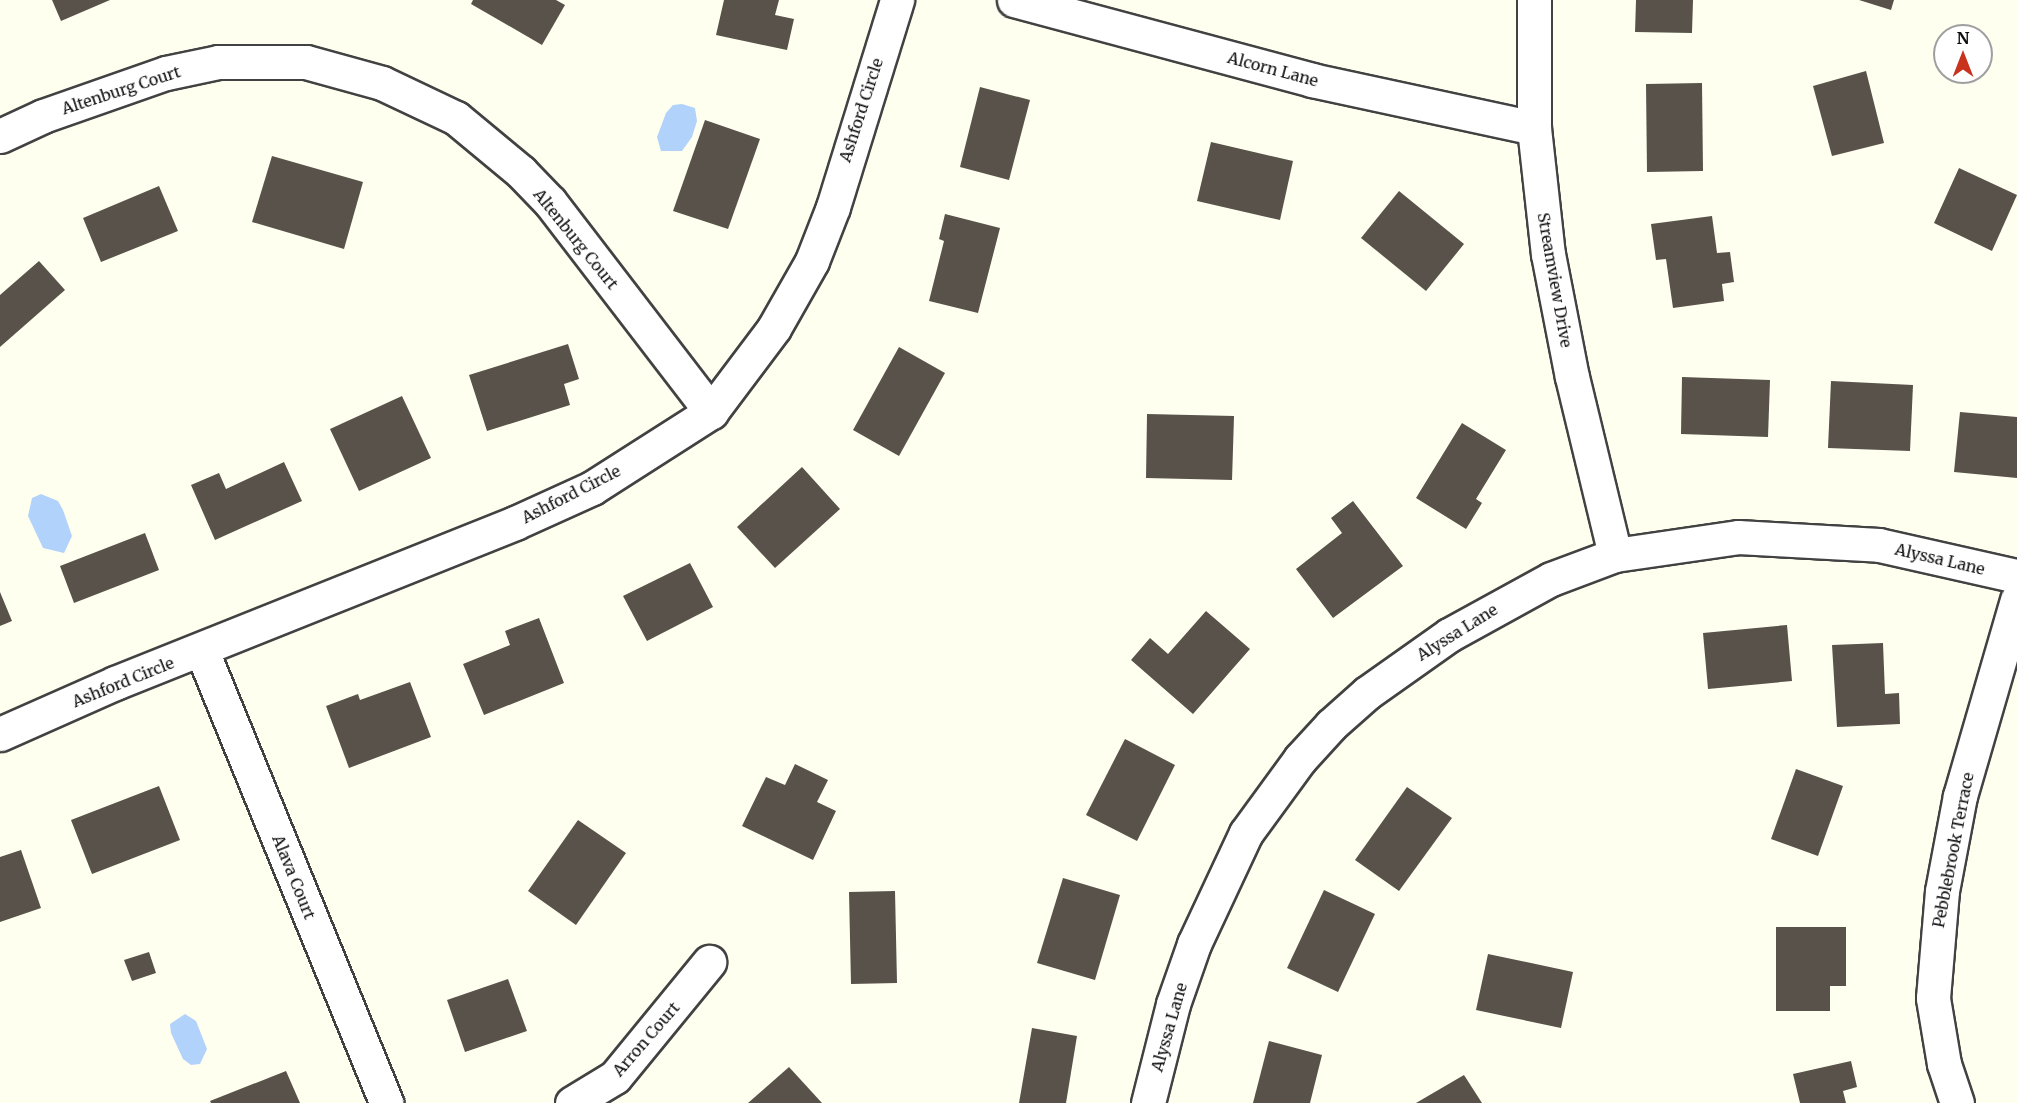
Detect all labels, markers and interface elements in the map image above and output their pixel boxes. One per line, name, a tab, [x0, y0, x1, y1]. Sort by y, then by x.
north arrow	[1933, 24, 1993, 84]
text: N	[1957, 28, 1969, 48]
street label: Alcorn Lane	[1226, 48, 1320, 90]
street label: Ashford Circle	[835, 56, 887, 164]
street label: Altenburg Court	[59, 62, 183, 118]
street label: Altenburg Court	[530, 185, 622, 293]
street label: Streamview Drive	[1534, 211, 1576, 349]
street label: Ashford Circle	[518, 461, 624, 527]
street label: Alyssa Lane	[1893, 539, 1987, 579]
street label: Alyssa Lane	[1413, 600, 1501, 664]
street label: Ashford Circle	[69, 653, 177, 711]
street label: Pebblebrook Terrace	[1929, 771, 1977, 929]
street label: Alava Court	[268, 832, 320, 922]
street label: Alyssa Lane	[1147, 980, 1191, 1074]
street label: Arron Court	[609, 998, 683, 1080]

